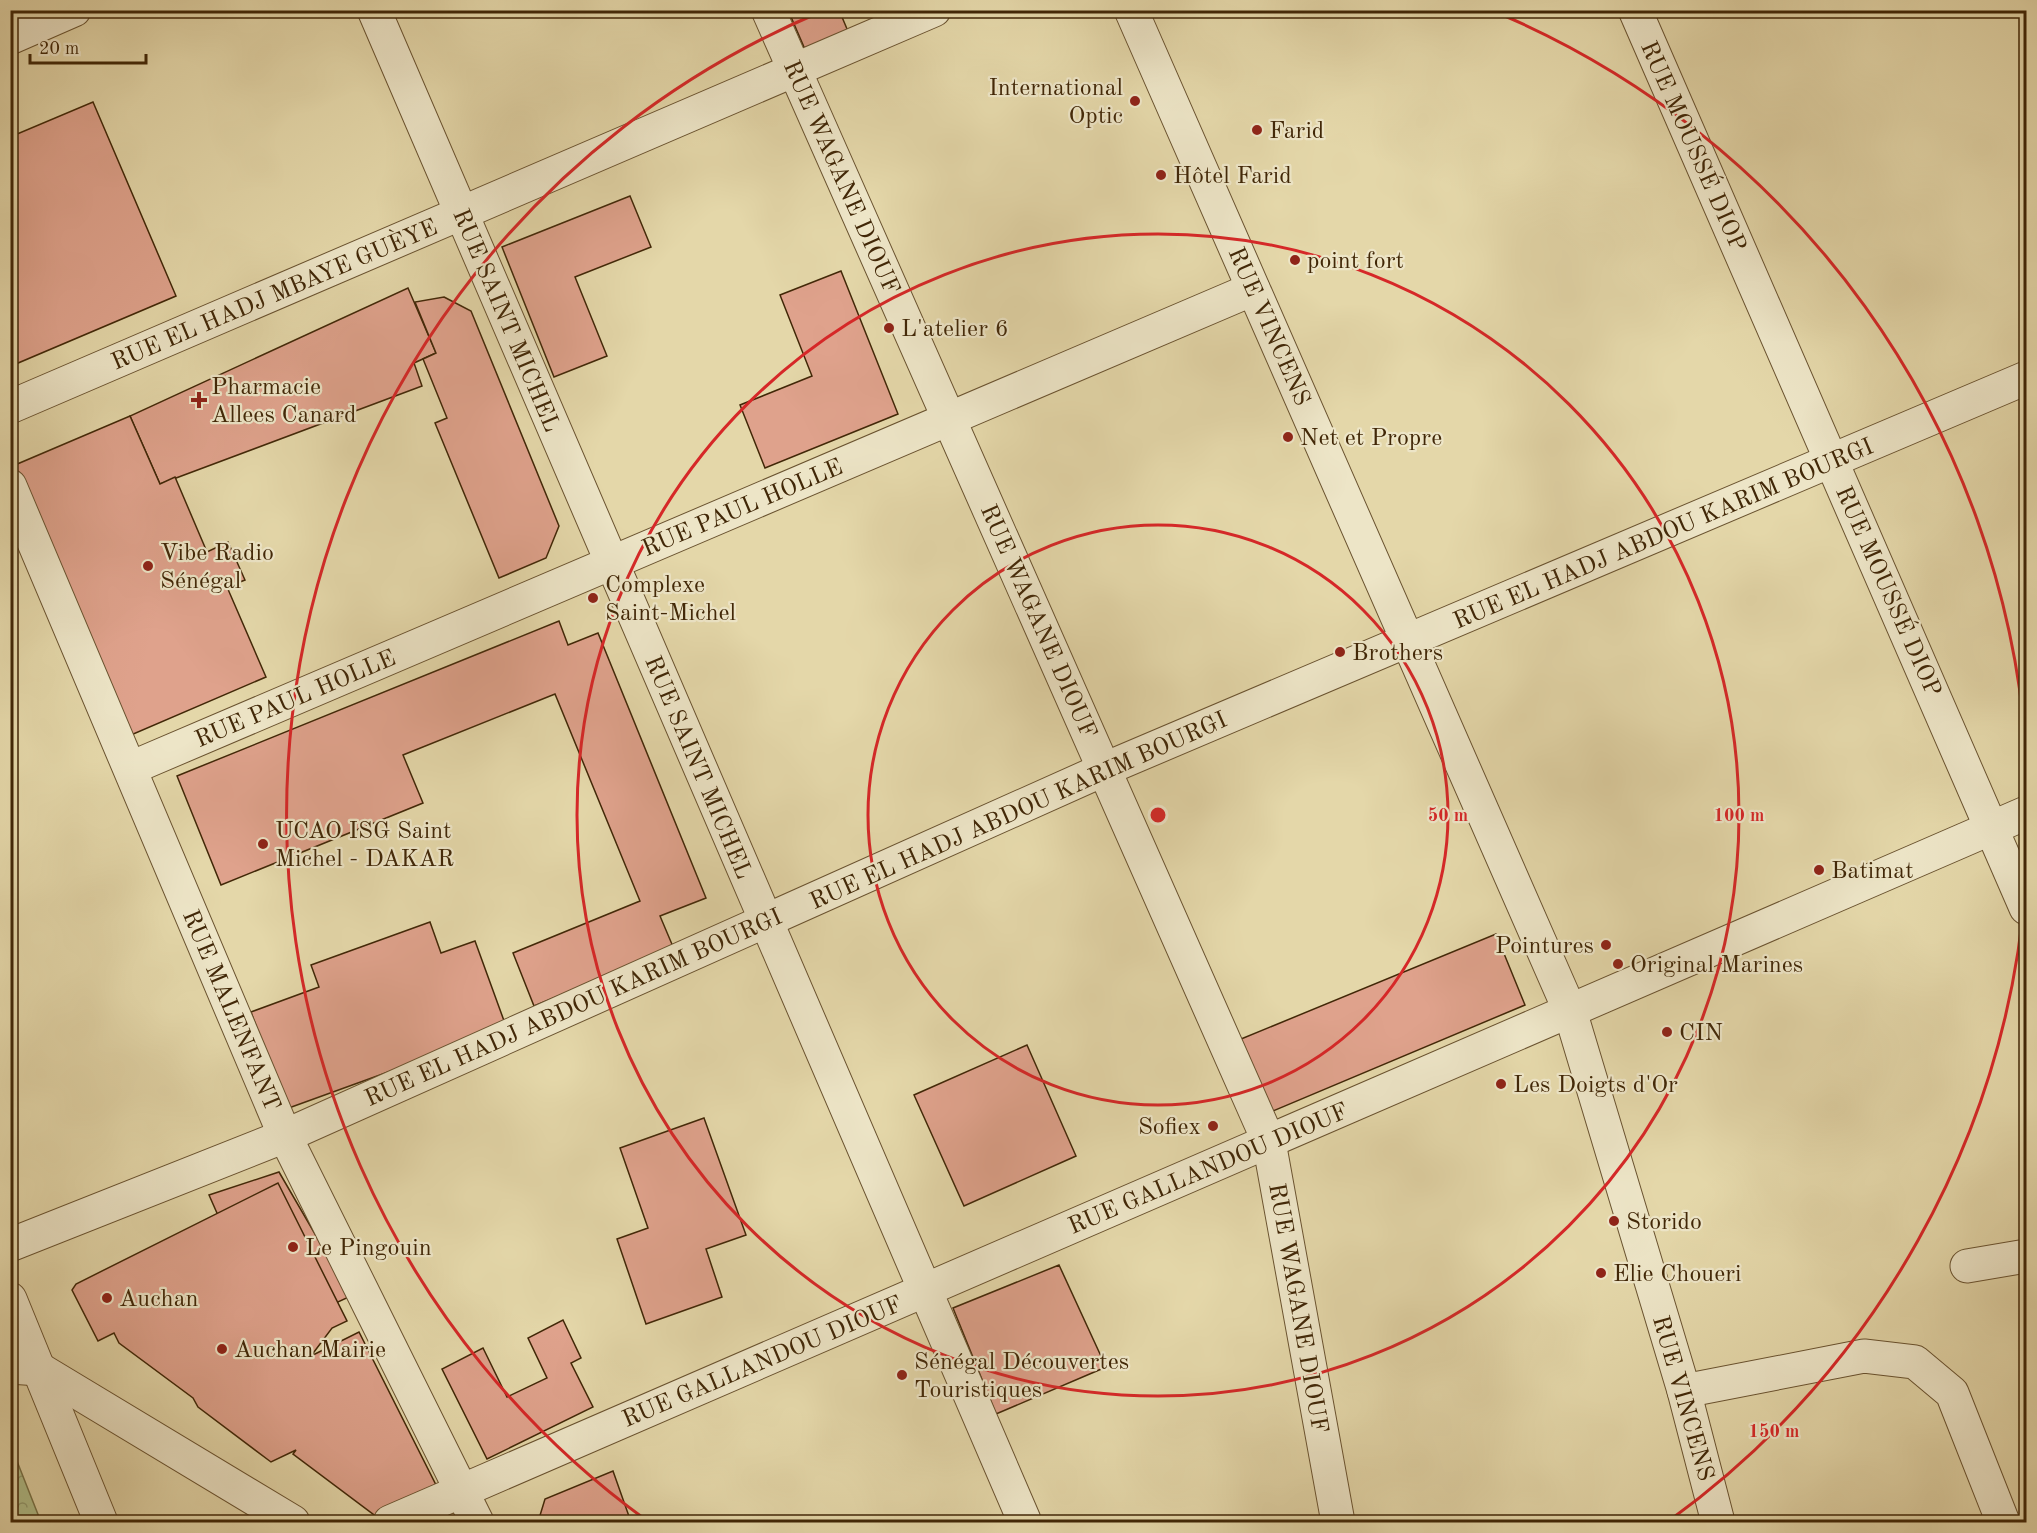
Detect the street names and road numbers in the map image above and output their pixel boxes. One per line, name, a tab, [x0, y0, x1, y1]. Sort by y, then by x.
street label: RUE MOUSSÉ DIOP	[1635, 36, 1753, 256]
street label: RUE WAGANE DIOUF	[778, 57, 903, 299]
street label: RUE SAINT MICHEL	[447, 206, 563, 436]
street label: RUE EL HADJ MBAYE GUÈYE	[107, 212, 441, 376]
street label: RUE VINCENS	[1222, 244, 1314, 410]
street label: RUE EL HADJ ABDOU KARIM BOURGI	[1450, 435, 1877, 635]
street label: RUE PAUL HOLLE	[639, 456, 847, 562]
street label: RUE MOUSSÉ DIOP	[1830, 481, 1948, 701]
street label: RUE WAGANE DIOUF	[975, 501, 1100, 743]
street label: RUE PAUL HOLLE	[192, 647, 400, 753]
street label: RUE SAINT MICHEL	[639, 653, 755, 883]
street label: RUE EL HADJ ABDOU KARIM BOURGI	[807, 709, 1231, 915]
street label: RUE EL HADJ ABDOU KARIM BOURGI	[362, 906, 786, 1112]
street label: RUE MALENFANT	[177, 907, 283, 1115]
street label: RUE GALLANDOU DIOUF	[1065, 1100, 1352, 1240]
street label: RUE WAGANE DIOUF	[1263, 1181, 1331, 1435]
street label: RUE GALLANDOU DIOUF	[619, 1293, 906, 1433]
street label: RUE VINCENS	[1647, 1313, 1717, 1484]

